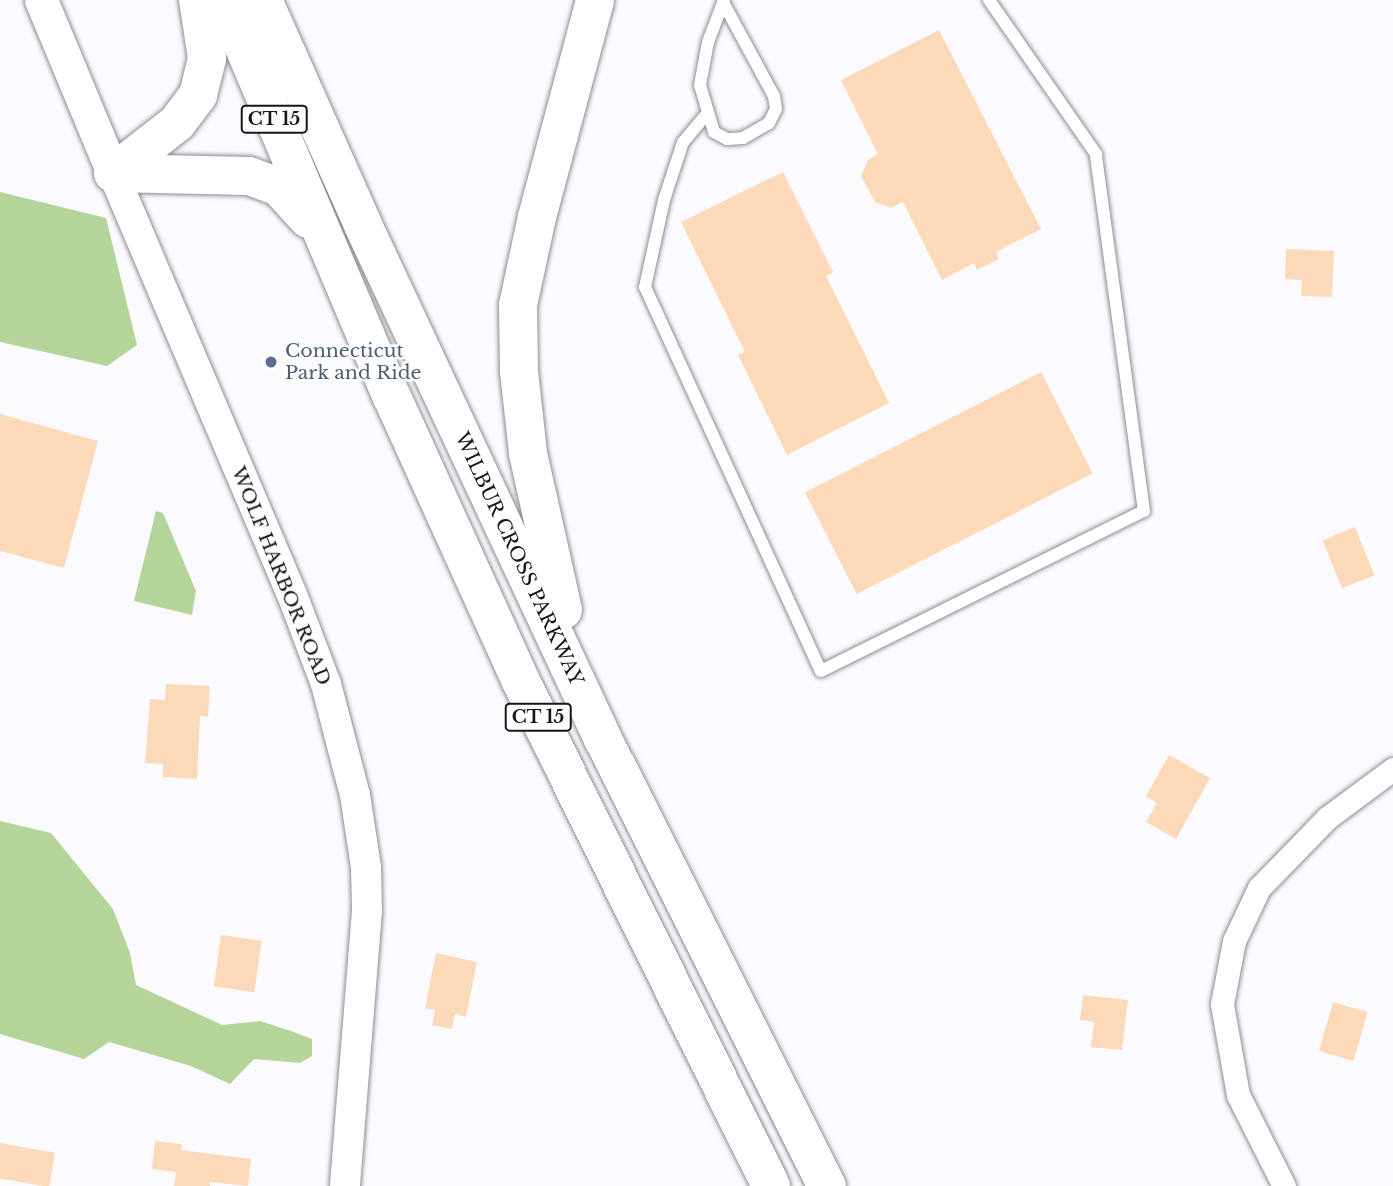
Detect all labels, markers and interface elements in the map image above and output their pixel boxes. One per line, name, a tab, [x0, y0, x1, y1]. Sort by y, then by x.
road number: CT 15	[239, 104, 309, 134]
place label: Connecticut Park and Ride	[285, 340, 422, 384]
marker: Connecticut Park and Ride	[263, 354, 279, 370]
street label: WILBUR CROSS PARKWAY	[450, 428, 588, 690]
street label: WOLF HARBOR ROAD	[226, 463, 336, 689]
road number: CT 15	[503, 702, 573, 732]

